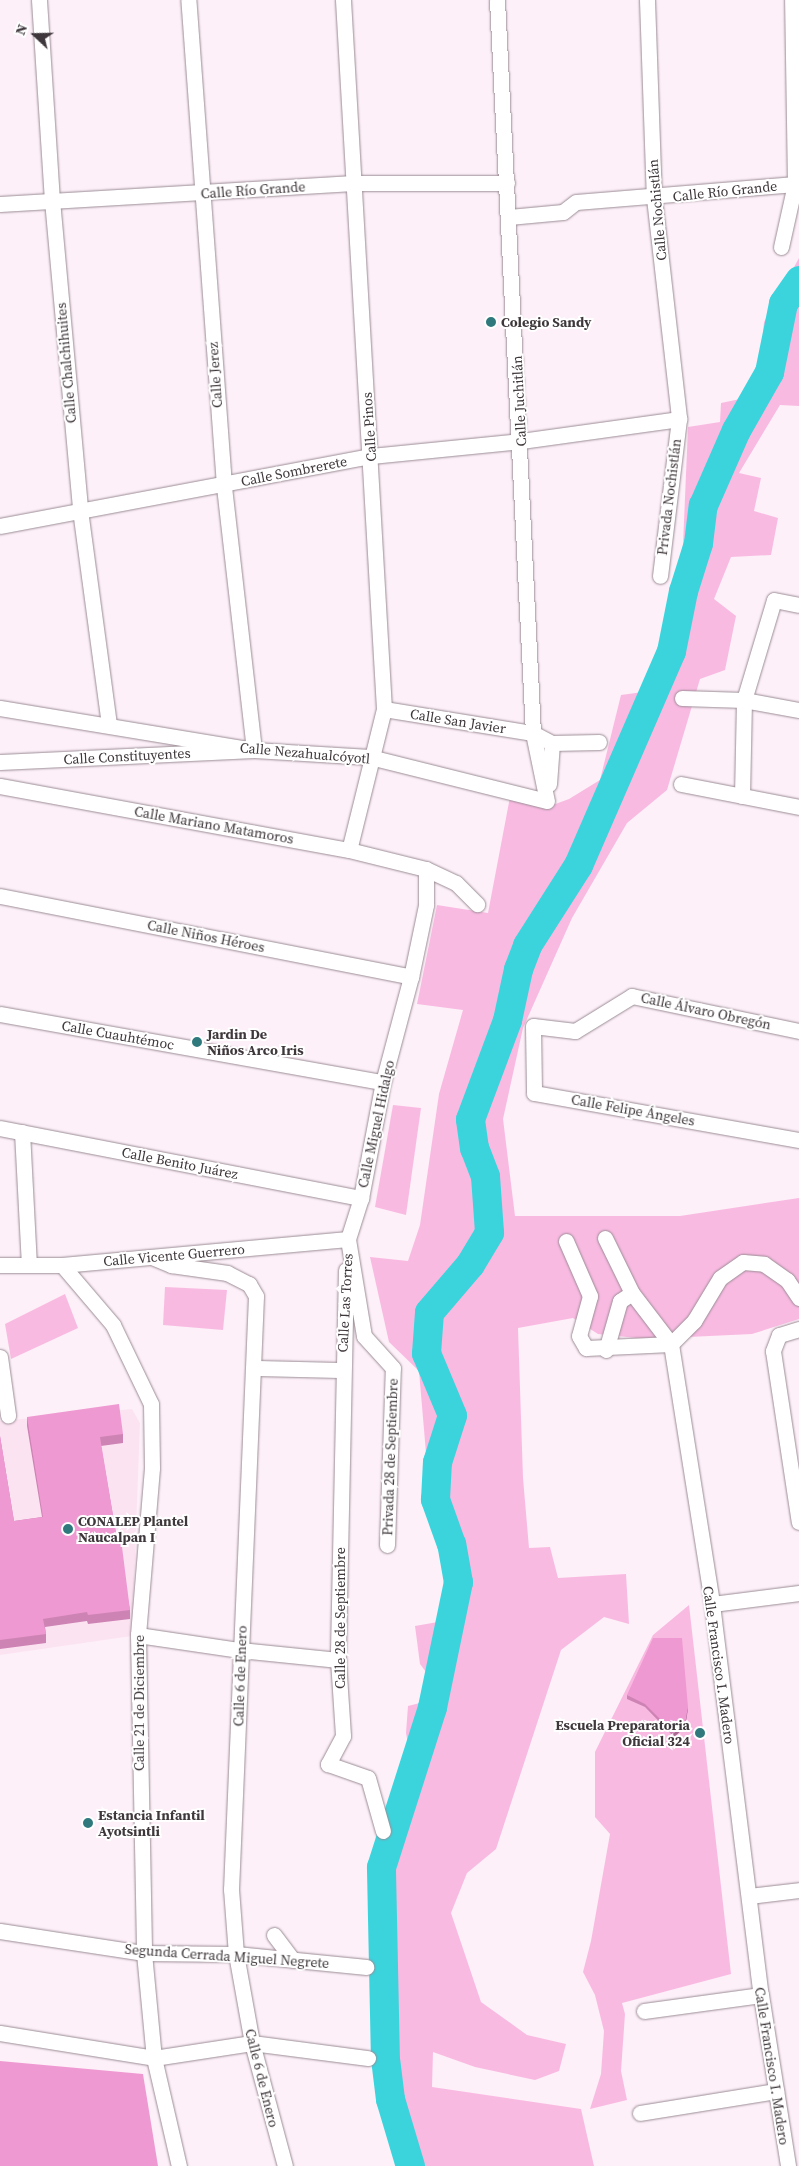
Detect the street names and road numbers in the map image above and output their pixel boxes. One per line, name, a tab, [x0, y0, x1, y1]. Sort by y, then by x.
street label: Calle Nochistlán	[644, 158, 670, 262]
street label: Calle Río Grande	[672, 177, 778, 205]
street label: Calle Río Grande	[200, 178, 306, 202]
street label: Calle Chalchihuites	[52, 302, 80, 424]
street label: Calle Jerez	[204, 341, 226, 409]
street label: Calle Juchitlán	[508, 355, 530, 447]
street label: Calle Pinos	[358, 392, 380, 462]
street label: Privada Nochistlán	[654, 438, 684, 556]
street label: Calle Sombrerete	[239, 452, 349, 490]
street label: Calle San Javier	[409, 705, 507, 737]
street label: Calle Nezahualcóyotl	[239, 739, 371, 767]
street label: Calle Constituyentes	[63, 744, 191, 768]
street label: Calle Mariano Matamoros	[133, 803, 295, 847]
street label: Calle Niños Héroes	[146, 916, 266, 956]
street label: Calle Álvaro Obregón	[639, 989, 773, 1033]
street label: Calle Cuauhtémoc	[60, 1017, 176, 1053]
street label: Calle Miguel Hidalgo	[354, 1059, 398, 1189]
street label: Calle Felipe Ángeles	[570, 1091, 696, 1129]
street label: Calle Benito Juárez	[120, 1143, 240, 1183]
street label: Calle Vicente Guerrero	[102, 1240, 246, 1270]
street label: Calle Las Torres	[334, 1253, 356, 1353]
street label: Privada 28 de Septiembre	[379, 1378, 401, 1536]
street label: Calle 28 de Septiembre	[332, 1547, 348, 1689]
street label: Calle Francisco I. Madero	[700, 1585, 738, 1745]
street label: Calle 6 de Enero	[230, 1625, 250, 1727]
street label: Calle 21 de Diciembre	[131, 1635, 147, 1771]
street label: Segunda Cerrada Miguel Negrete	[124, 1940, 330, 1972]
street label: Calle Francisco I. Madero	[751, 1986, 793, 2146]
street label: Calle 6 de Enero	[242, 2027, 282, 2129]

